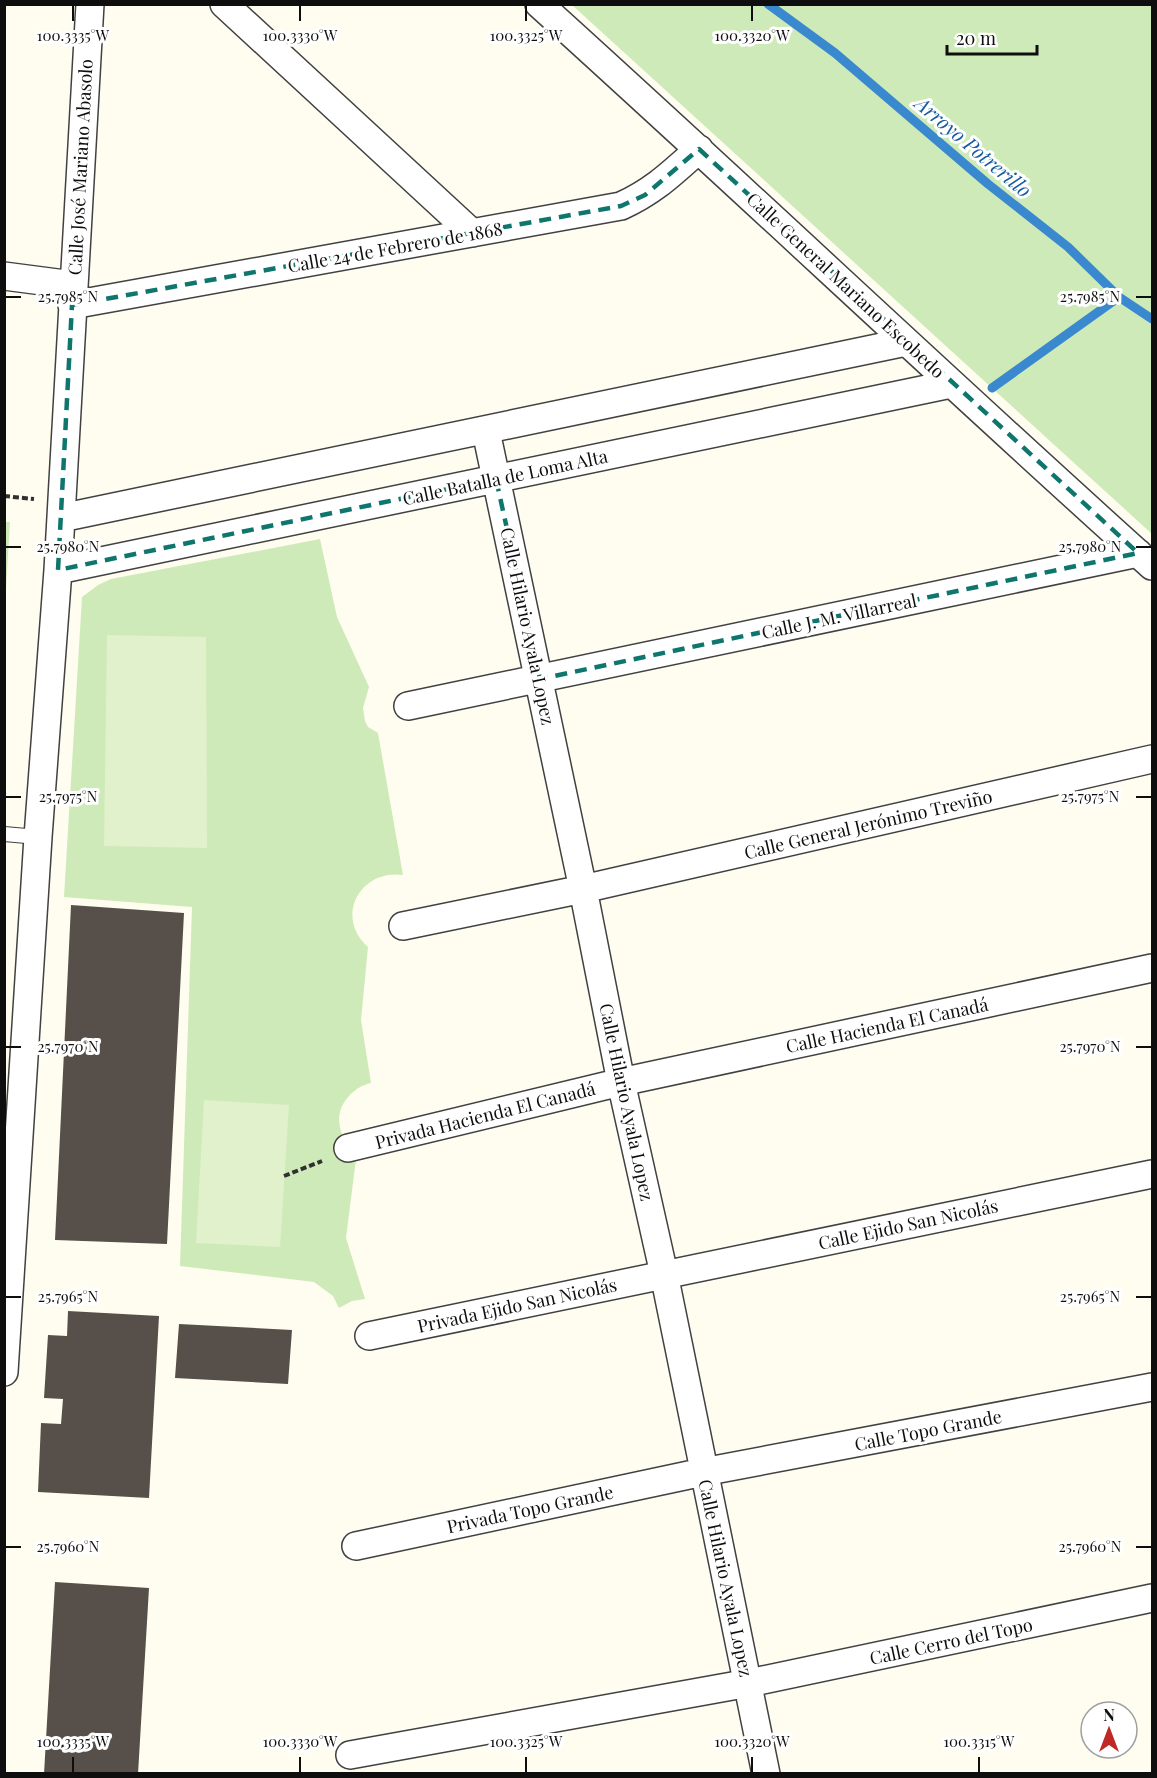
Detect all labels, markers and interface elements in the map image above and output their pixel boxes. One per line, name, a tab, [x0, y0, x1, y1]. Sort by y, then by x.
scale bar	[947, 18, 1037, 56]
text: 100.3335°W	[37, 25, 110, 45]
text: 100.3330°W	[263, 25, 338, 45]
text: 100.3325°W	[490, 25, 563, 45]
text: 100.3320°W	[714, 25, 790, 45]
text: 20 m	[956, 26, 996, 50]
street label: Calle José Mariano Abasolo	[62, 58, 98, 276]
water label: Arroyo Potrerillo	[909, 88, 1038, 203]
street label: Calle General Mariano Escobedo	[742, 187, 950, 383]
street label: Calle 24 de Febrero de 1868	[286, 216, 504, 278]
text: 25.7985°N	[38, 286, 99, 306]
text: 25.7985°N	[1060, 286, 1121, 306]
street label: Calle Batalla de Loma Alta	[400, 444, 610, 510]
street label: Calle Hilario Ayala Lopez	[495, 525, 561, 727]
text: 25.7980°N	[37, 536, 100, 556]
text: 25.7980°N	[1059, 536, 1122, 556]
street label: Calle J. M. Villarreal	[759, 588, 919, 644]
street label: Calle General Jerónimo Treviño	[742, 784, 995, 864]
text: 25.7975°N	[39, 786, 98, 806]
text: 25.7975°N	[1061, 786, 1120, 806]
street label: Calle Hacienda El Canadá	[784, 992, 990, 1058]
street label: Calle Hilario Ayala Lopez	[594, 1001, 660, 1203]
text: 25.7970°N	[37, 1036, 99, 1056]
text: 25.7970°N	[1059, 1036, 1121, 1056]
street label: Privada Hacienda El Canadá	[372, 1076, 598, 1154]
street label: Calle Ejido San Nicolás	[816, 1193, 1000, 1255]
street label: Privada Ejido San Nicolás	[415, 1272, 619, 1338]
text: 25.7965°N	[38, 1286, 99, 1306]
text: 25.7965°N	[1060, 1286, 1121, 1306]
street label: Calle Topo Grande	[852, 1404, 1004, 1456]
street label: Calle Hilario Ayala Lopez	[693, 1477, 759, 1679]
street label: Privada Topo Grande	[444, 1480, 616, 1538]
text: 25.7960°N	[37, 1536, 100, 1556]
text: 25.7960°N	[1059, 1536, 1122, 1556]
street label: Calle Cerro del Topo	[867, 1612, 1035, 1670]
north arrow	[1079, 1700, 1139, 1760]
text: N	[1103, 1704, 1115, 1725]
text: 100.3335°W	[37, 1731, 110, 1751]
text: 100.3330°W	[263, 1731, 338, 1751]
text: 100.3325°W	[490, 1731, 563, 1751]
text: 100.3320°W	[714, 1731, 790, 1751]
text: 100.3315°W	[944, 1731, 1015, 1751]

